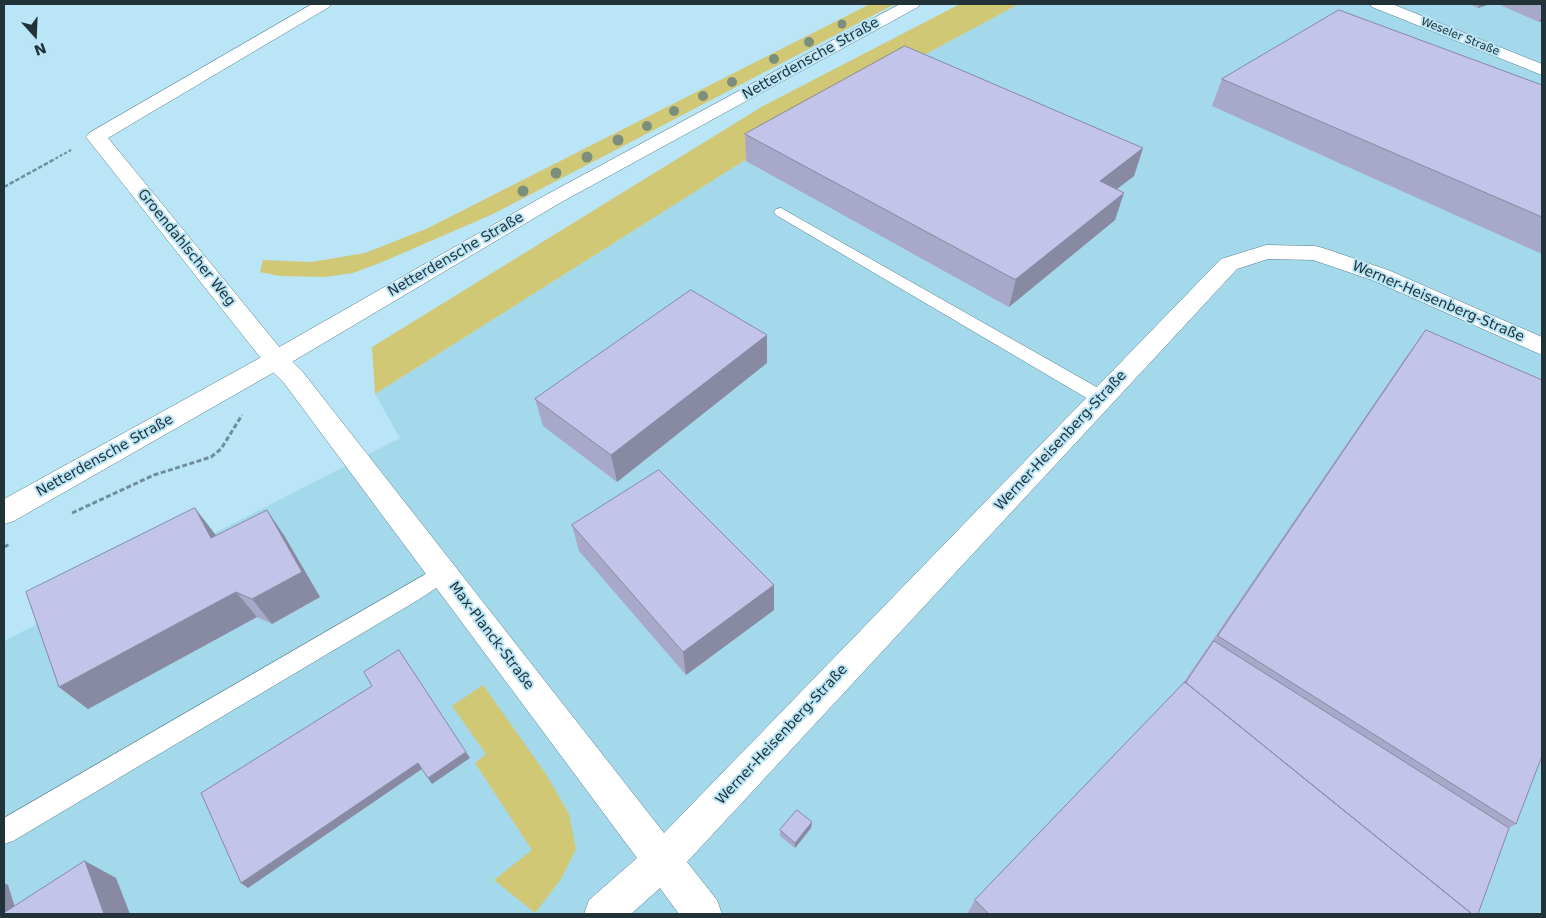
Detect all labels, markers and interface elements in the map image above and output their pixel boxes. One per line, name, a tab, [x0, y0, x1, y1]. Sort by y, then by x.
north arrow	[10, 10, 60, 60]
street label: Netterdensche Straße	[740, 14, 882, 104]
street label: Weseler Straße	[1419, 15, 1501, 59]
text: N	[32, 40, 48, 59]
street label: Groendahlscher Weg	[134, 186, 238, 310]
street label: Netterdensche Straße	[385, 209, 527, 301]
street label: Werner-Heisenberg-Straße	[1349, 258, 1527, 346]
street label: Werner-Heisenberg-Straße	[992, 367, 1130, 515]
street label: Netterdensche Straße	[34, 411, 176, 501]
street label: Max-Planck-Straße	[445, 579, 537, 693]
street label: Werner-Heisenberg-Straße	[713, 661, 851, 809]

